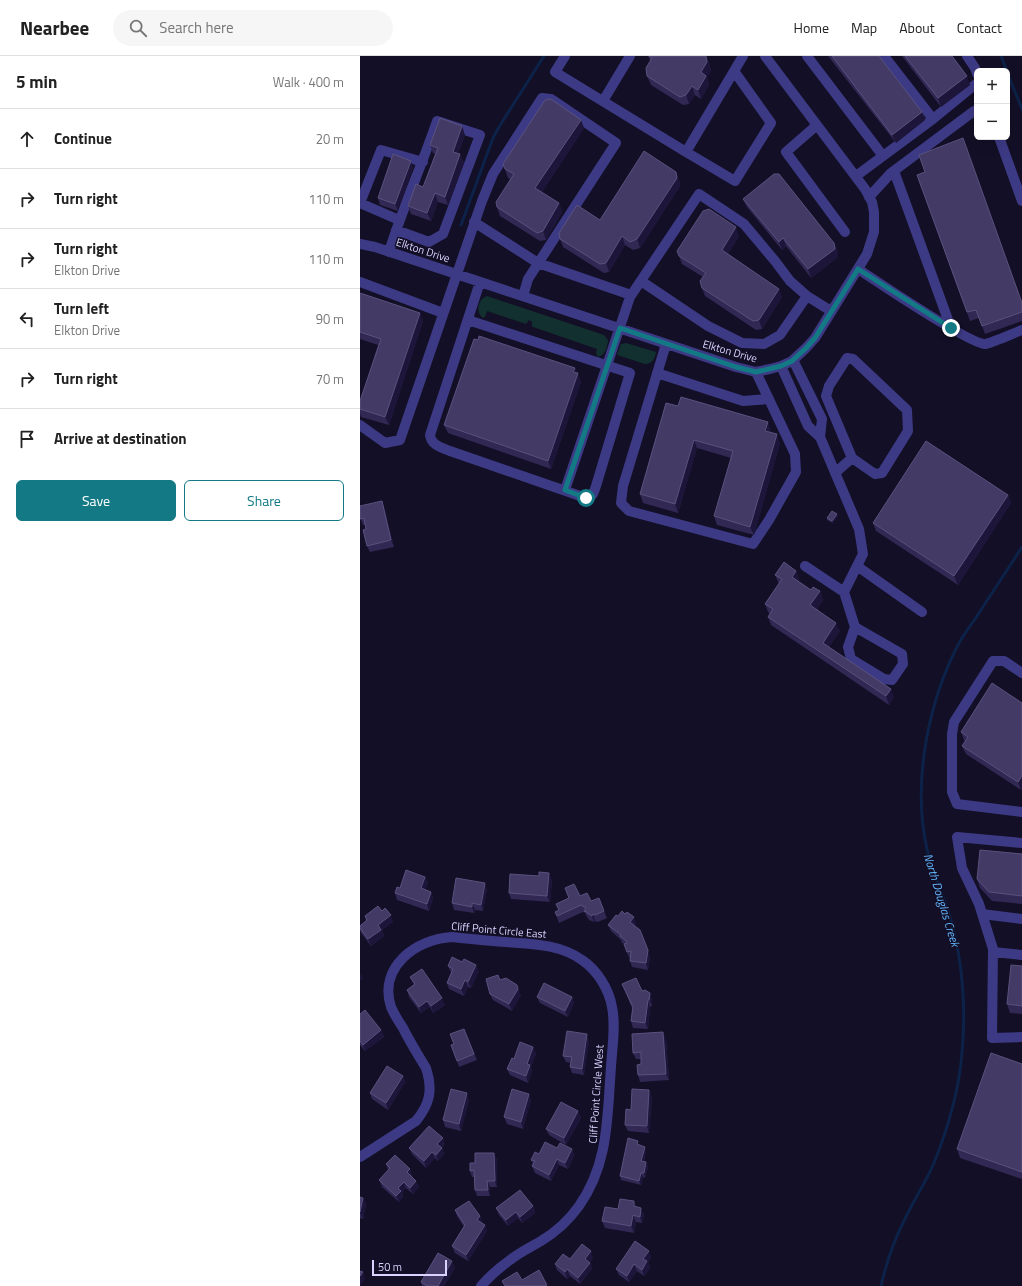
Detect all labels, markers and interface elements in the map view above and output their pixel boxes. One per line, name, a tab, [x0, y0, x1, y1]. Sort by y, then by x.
search box	[113, 10, 393, 46]
text: Nearbee	[20, 13, 89, 42]
text: Search here	[159, 16, 234, 39]
icon: search	[127, 17, 149, 39]
text: Home	[794, 17, 829, 38]
text: Map	[851, 17, 877, 38]
text: About	[899, 17, 935, 38]
text: Contact	[957, 17, 1002, 38]
map controls	[974, 68, 1010, 140]
button: +	[974, 68, 1010, 104]
text: 5 min	[16, 69, 57, 95]
text: Walk · 400 m	[273, 72, 344, 92]
button: −	[974, 104, 1010, 140]
text: Continue	[54, 127, 112, 150]
icon: ahead	[16, 128, 38, 150]
text: 20 m	[316, 129, 344, 149]
text: Turn right	[54, 187, 118, 210]
icon: right	[16, 188, 38, 210]
text: 110 m	[308, 189, 344, 209]
street label: Elkton Drive	[394, 234, 452, 266]
text: Turn right	[54, 237, 118, 260]
icon: right	[16, 248, 38, 270]
text: 110 m	[308, 249, 344, 269]
text: Elkton Drive	[54, 260, 120, 280]
text: Turn left	[54, 297, 109, 320]
icon: left	[16, 308, 38, 330]
text: 90 m	[316, 309, 344, 329]
route end	[942, 319, 960, 337]
text: Elkton Drive	[54, 320, 120, 340]
street label: Elkton Drive	[701, 336, 760, 367]
text: Turn right	[54, 367, 118, 390]
icon: right	[16, 368, 38, 390]
text: 70 m	[316, 369, 344, 389]
text: Arrive at destination	[54, 427, 187, 450]
icon: arrive	[16, 428, 38, 450]
button: Save	[16, 480, 176, 521]
button: Share	[184, 480, 344, 521]
route start	[577, 489, 595, 507]
water label: North Douglas Creek	[919, 851, 966, 951]
street label: Cliff Point Circle East	[451, 918, 547, 942]
street label: Cliff Point Circle West	[585, 1044, 607, 1144]
scale bar	[372, 1258, 447, 1277]
text: 50 m	[378, 1259, 402, 1275]

